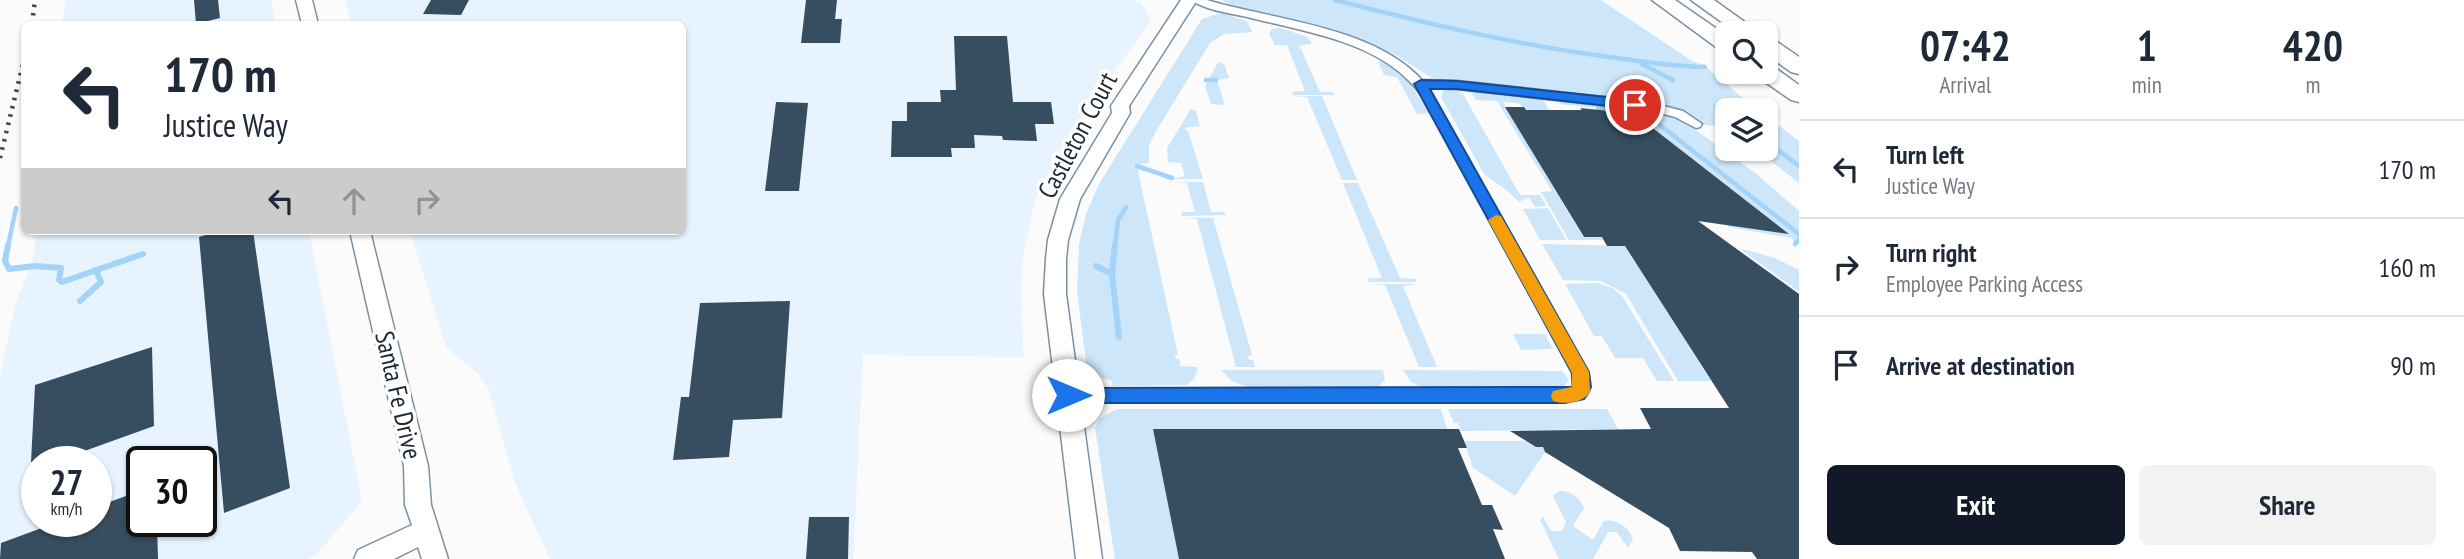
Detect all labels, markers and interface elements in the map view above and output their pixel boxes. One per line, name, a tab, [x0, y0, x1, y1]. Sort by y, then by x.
text: 07:42	[1920, 18, 2011, 73]
text: 1	[2137, 18, 2157, 73]
text: 420	[2283, 18, 2343, 73]
map controls	[1715, 21, 1778, 161]
button: search	[1715, 21, 1778, 84]
text: 170 m	[164, 42, 277, 106]
icon: left	[49, 49, 140, 140]
street label: Castleton Court	[1030, 66, 1124, 204]
text: Arrival	[1939, 70, 1991, 99]
text: min	[2132, 70, 2162, 99]
text: m	[2305, 70, 2320, 99]
pin	[1605, 75, 1665, 135]
icon: arrive	[1616, 86, 1654, 124]
button: layers	[1715, 98, 1778, 161]
text: Justice Way	[164, 104, 288, 146]
text: Turn left	[1886, 138, 1964, 171]
icon: left	[1827, 150, 1865, 188]
text: 170 m	[2378, 153, 2436, 186]
text: Justice Way	[1886, 171, 1975, 200]
icon: left	[262, 182, 300, 220]
icon: ahead	[335, 182, 373, 220]
icon: right	[408, 182, 446, 220]
text: Turn right	[1886, 236, 1977, 269]
icon: right	[1827, 248, 1865, 286]
text: 160 m	[2378, 251, 2436, 284]
text: Employee Parking Access	[1886, 269, 2083, 298]
street label: Santa Fe Drive	[368, 328, 430, 462]
icon: arrive	[1827, 346, 1865, 384]
text: Arrive at destination	[1886, 349, 2075, 382]
text: 90 m	[2390, 349, 2436, 382]
position arrow	[1031, 358, 1105, 432]
speed limit sign: 30	[126, 446, 217, 537]
text: 27	[50, 459, 83, 505]
button: Exit	[1827, 465, 2125, 545]
button: Share	[2139, 465, 2436, 545]
text: km/h	[51, 497, 82, 520]

